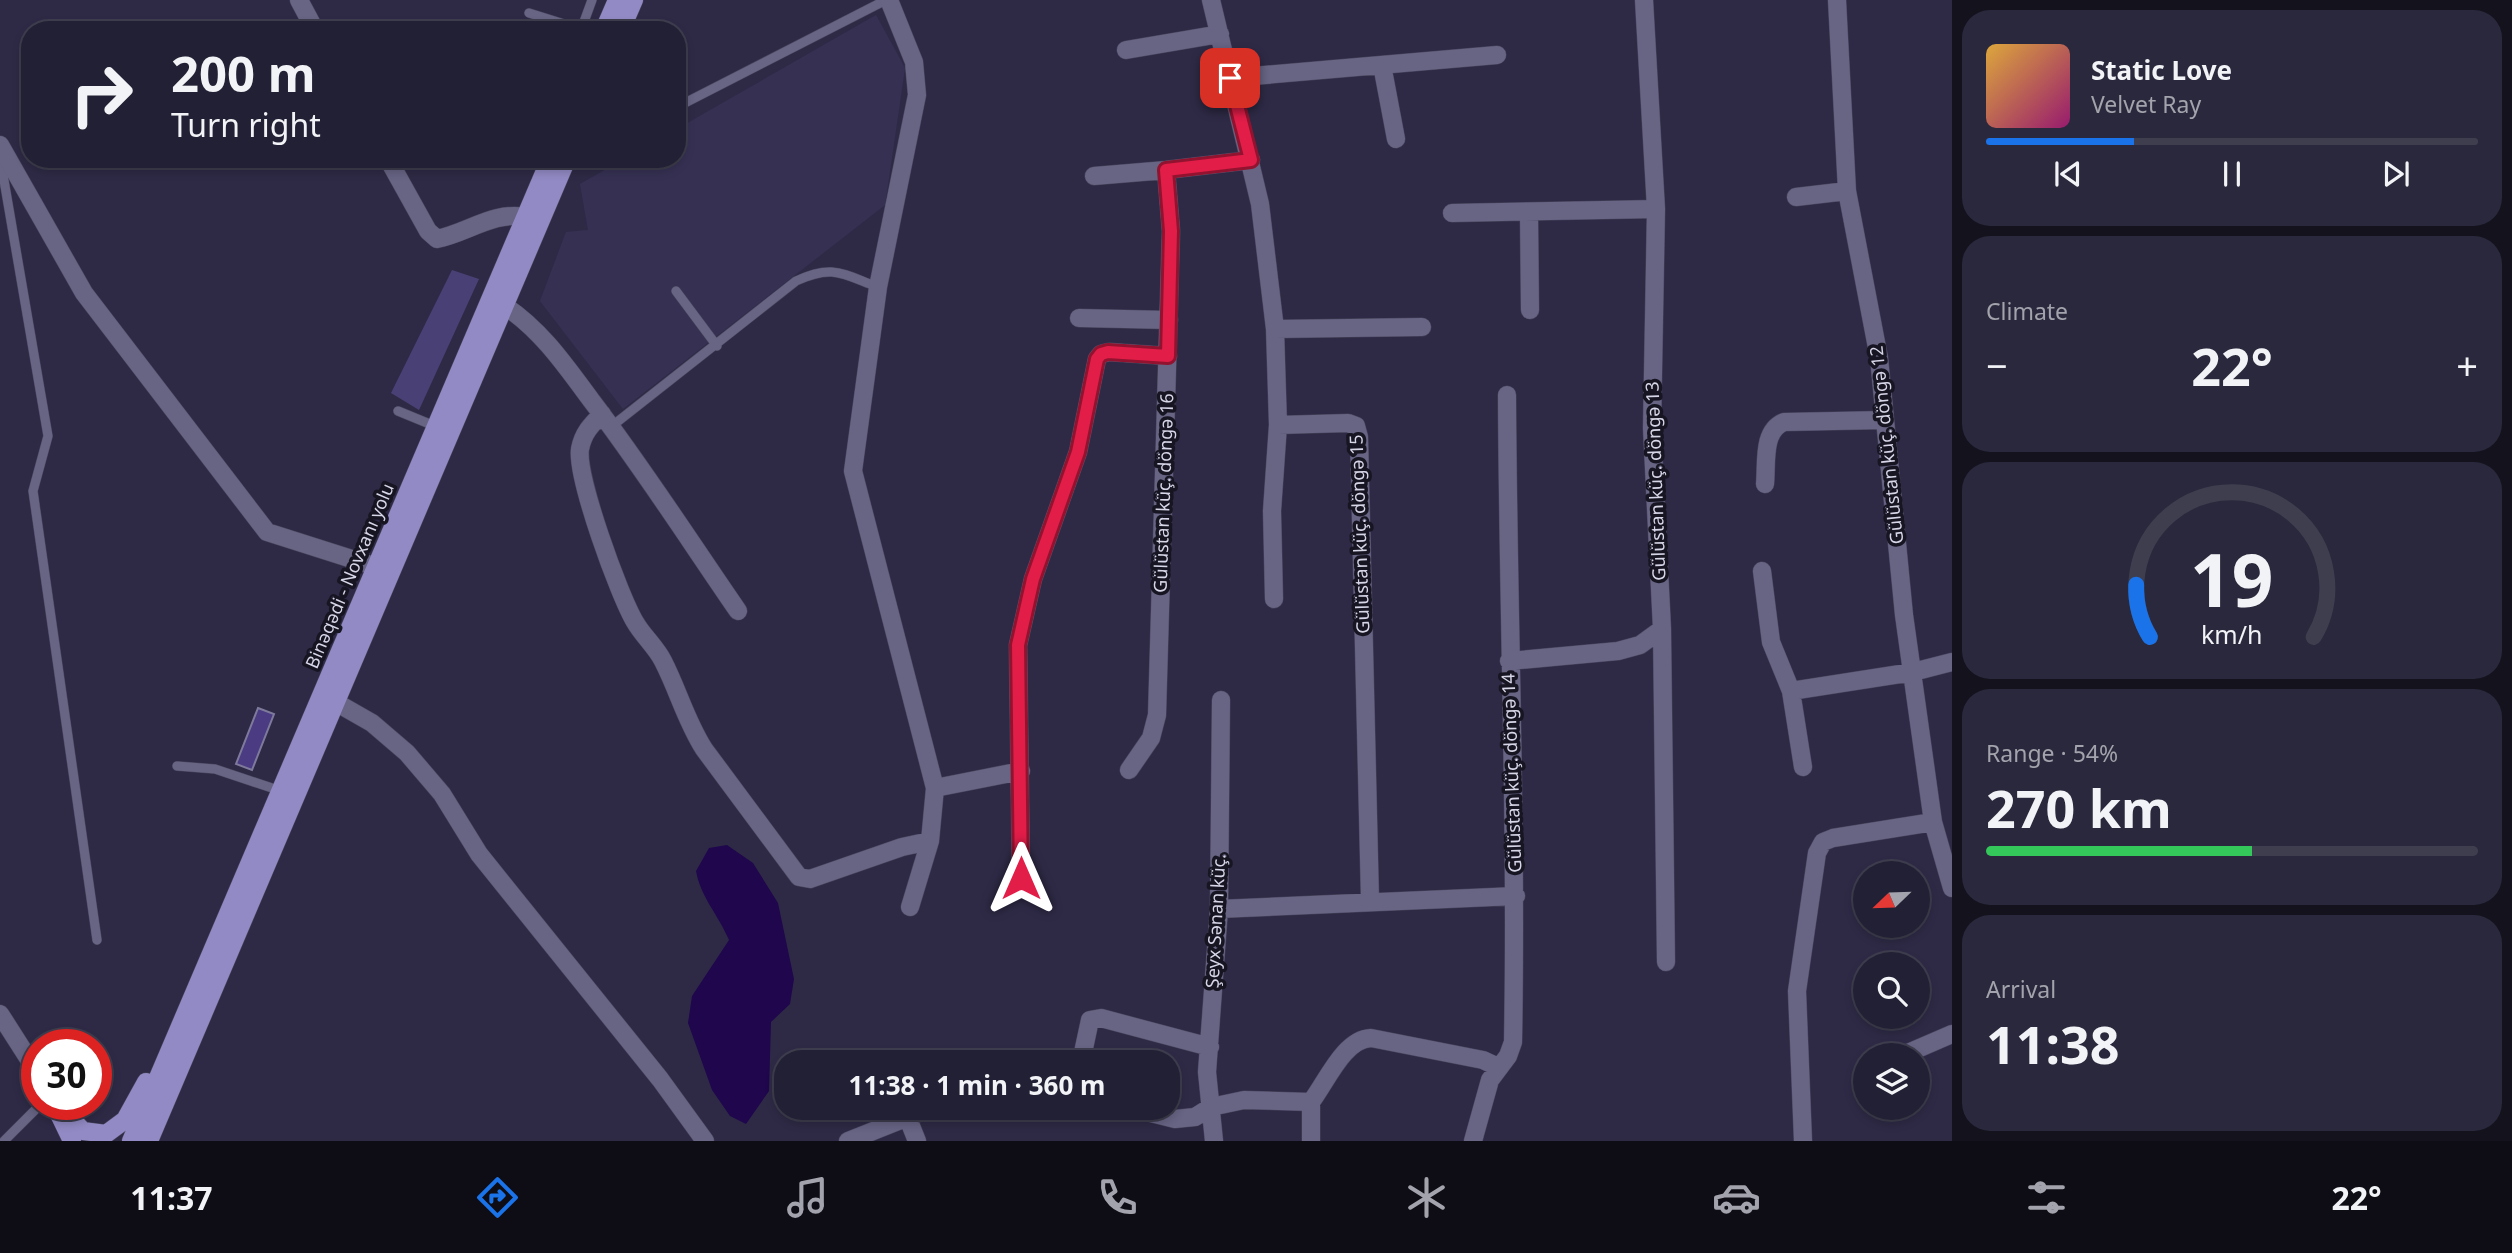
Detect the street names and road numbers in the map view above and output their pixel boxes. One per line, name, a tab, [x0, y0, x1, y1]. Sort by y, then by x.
street label: Gülüstan küç. döngə 12	[1864, 345, 1908, 546]
street label: Gülüstan küç. döngə 13	[1640, 381, 1670, 581]
street label: Gülüstan küç. döngə 16	[1148, 393, 1178, 593]
street label: Gülüstan küç. döngə 15	[1344, 434, 1374, 634]
street label: Binəqədi - Novxanı yolu	[299, 479, 399, 672]
street label: Gülüstan küç. döngə 14	[1496, 673, 1526, 873]
street label: Şeyx Sənan küç.	[1200, 853, 1231, 989]

